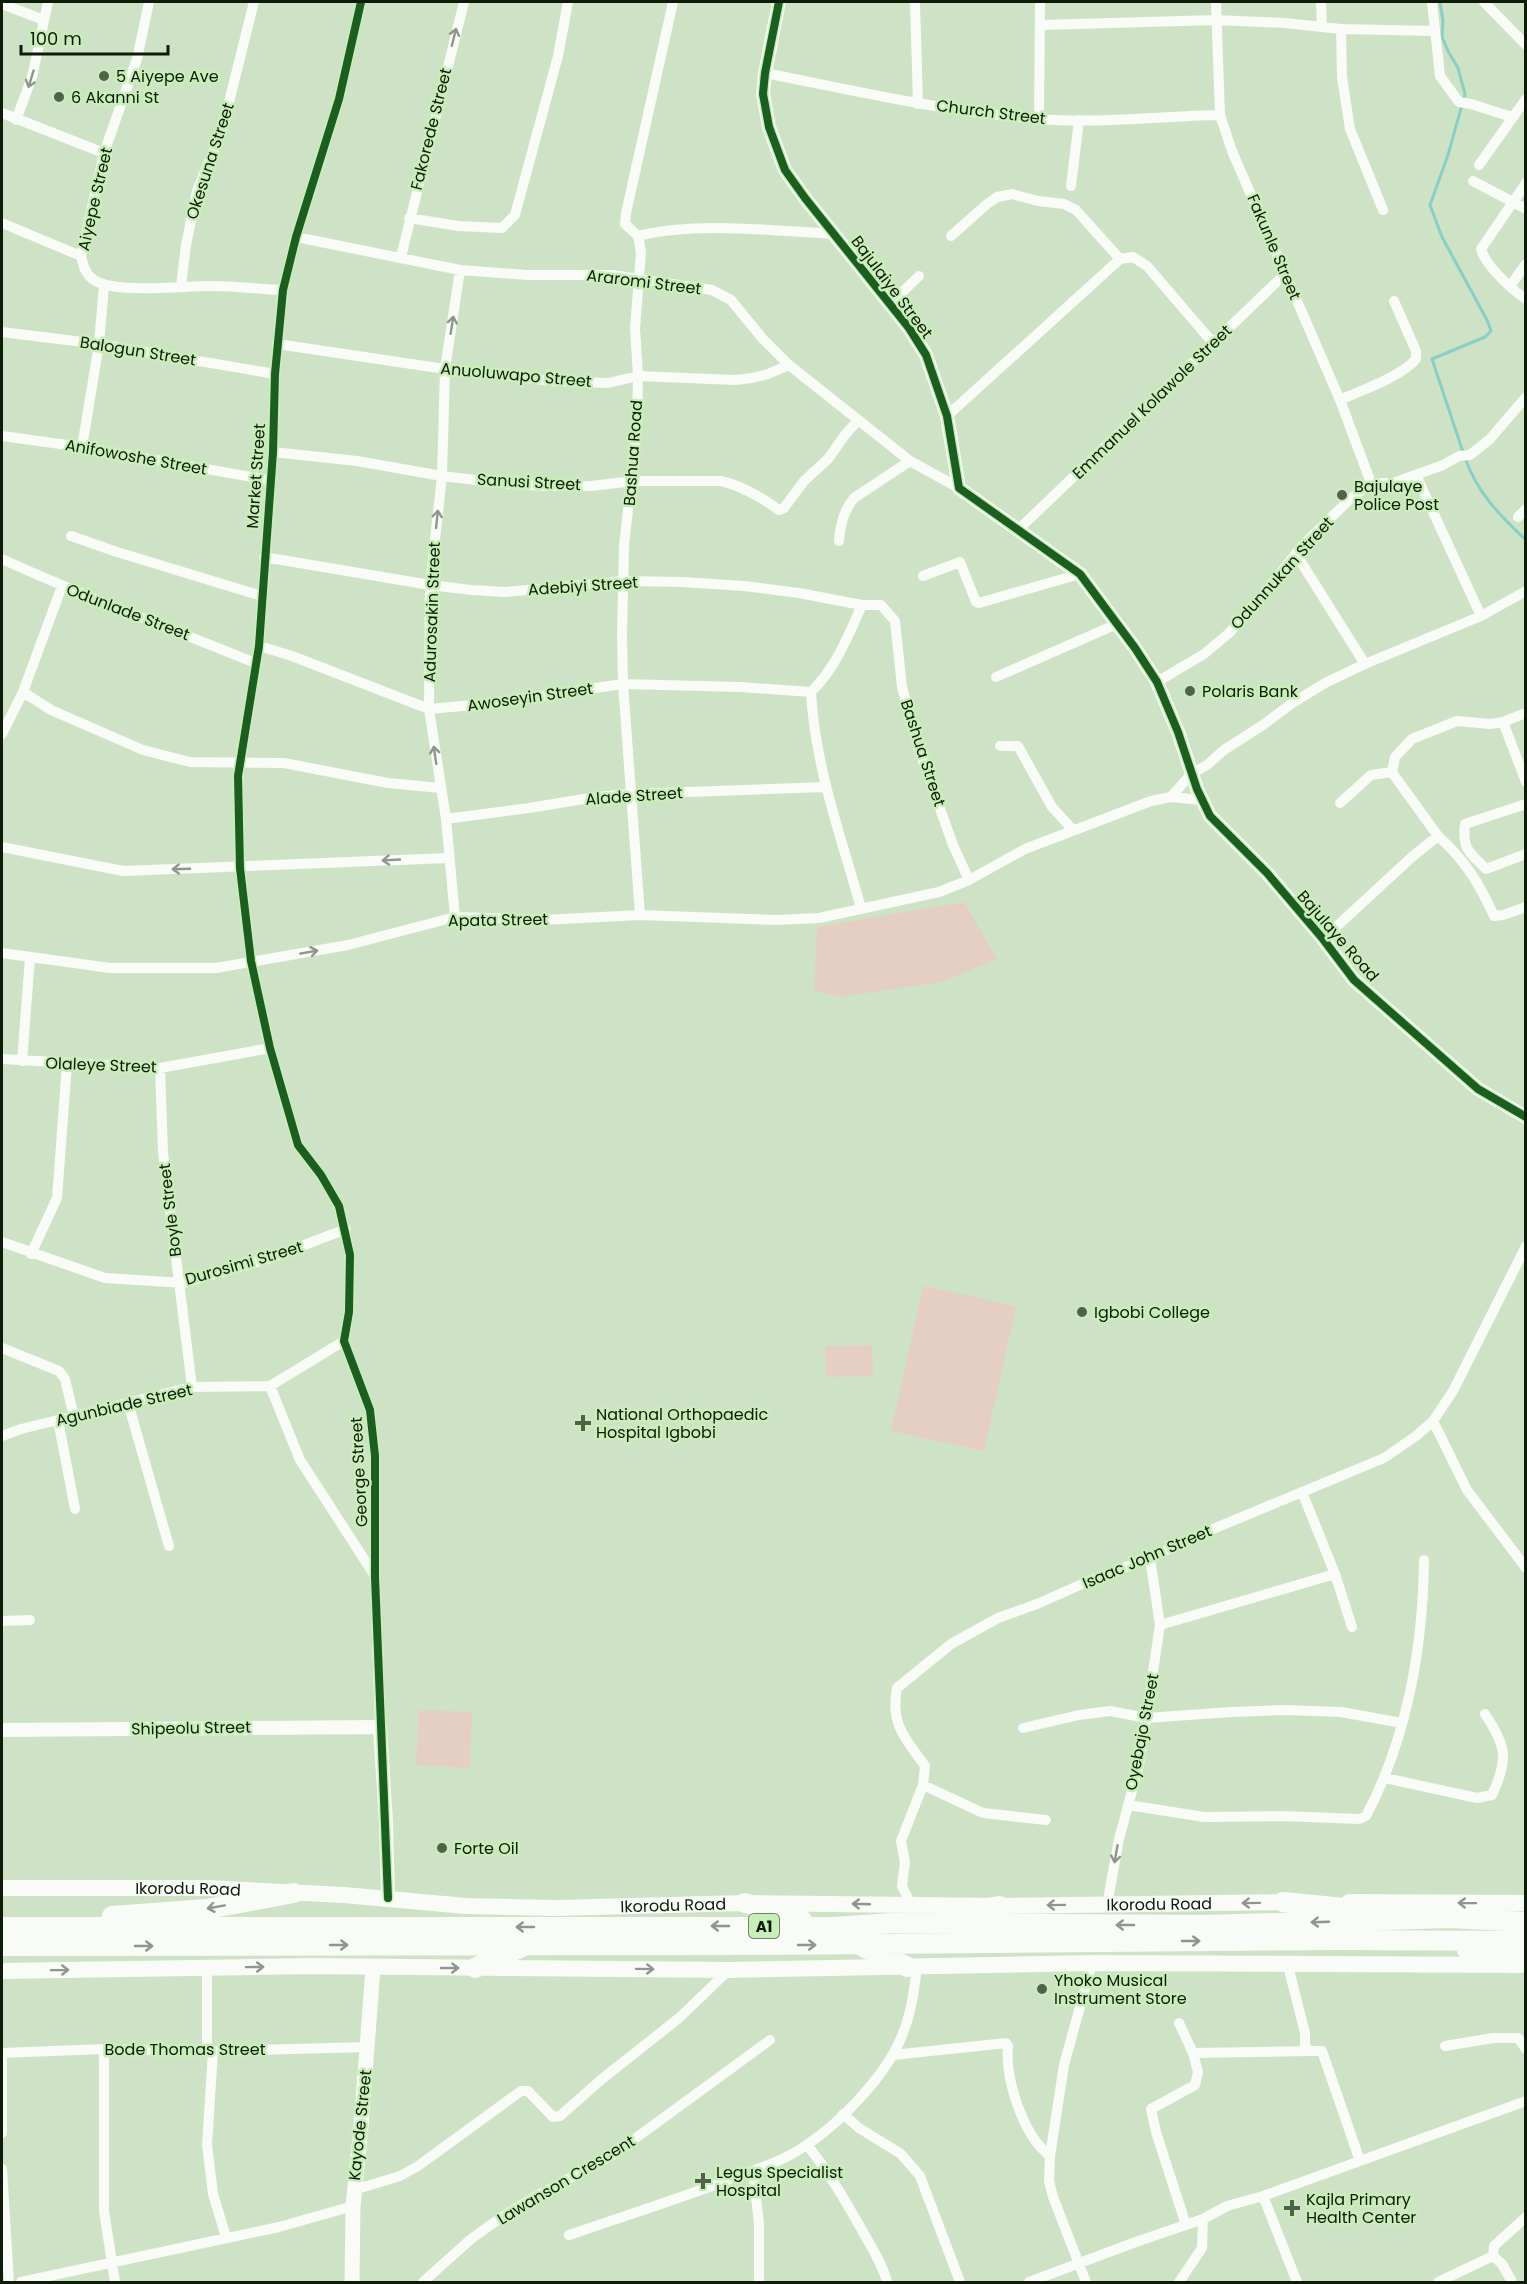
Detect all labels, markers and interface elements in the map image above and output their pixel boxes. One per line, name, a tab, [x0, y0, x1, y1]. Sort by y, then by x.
scale bar	[21, 18, 168, 56]
text: 100 m	[30, 26, 82, 51]
one-way arrow	[449, 28, 461, 47]
place label: 5 Aiyepe Ave	[116, 65, 219, 88]
street label: Fakorede Street	[405, 65, 457, 192]
one-way arrow	[25, 69, 36, 88]
marker: 5 Aiyepe Ave	[97, 69, 111, 83]
place label: 6 Akanni St	[71, 86, 159, 109]
marker: 6 Akanni St	[52, 90, 66, 104]
street label: Church Street	[935, 94, 1047, 130]
street label: Okesuna Street	[180, 100, 240, 222]
street label: Aiyepe Street	[72, 145, 118, 253]
street label: Fakunle Street	[1241, 191, 1307, 303]
street label: Bajulaiye Street	[846, 231, 938, 343]
street label: Araromi Street	[585, 264, 703, 300]
one-way arrow	[446, 316, 457, 335]
street label: Emmanuel Kolawole Street	[1067, 319, 1237, 484]
street label: Balogun Street	[78, 330, 198, 372]
street label: Anuoluwapo Street	[439, 357, 593, 393]
street label: Bashua Road	[618, 399, 648, 507]
street label: Market Street	[241, 422, 271, 530]
street label: Anifowoshe Street	[63, 433, 209, 481]
street label: Sanusi Street	[476, 468, 582, 496]
place label: Bajulaye Police Post	[1354, 475, 1439, 516]
marker: Bajulaye Police Post	[1335, 488, 1349, 502]
one-way arrow	[432, 510, 443, 529]
street label: Odunnukan Street	[1225, 511, 1339, 634]
street label: Adurosakin Street	[418, 541, 446, 683]
street label: Adebiyi Street	[527, 571, 639, 601]
street label: Odunlade Street	[63, 578, 193, 646]
street label: Awoseyin Street	[466, 677, 595, 717]
place label: Polaris Bank	[1202, 680, 1299, 703]
marker: Polaris Bank	[1183, 684, 1197, 698]
street label: Bashua Street	[895, 696, 951, 810]
one-way arrow	[430, 746, 441, 766]
street label: Alade Street	[585, 781, 684, 811]
one-way arrow	[381, 855, 401, 866]
one-way arrow	[172, 863, 192, 875]
street label: Bajulaye Road	[1292, 885, 1384, 987]
street label: Apata Street	[448, 908, 548, 932]
one-way arrow	[299, 947, 318, 958]
street label: Olaleye Street	[45, 1052, 157, 1078]
street label: Boyle Street	[153, 1162, 187, 1258]
street label: Durosimi Street	[182, 1235, 306, 1291]
place label: Igbobi College	[1094, 1301, 1210, 1324]
marker: Igbobi College	[1075, 1305, 1089, 1319]
street label: Agunbiade Street	[53, 1378, 195, 1432]
place label: National Orthopaedic Hospital Igbobi	[596, 1403, 768, 1444]
marker: National Orthopaedic Hospital Igbobi	[574, 1414, 592, 1432]
street label: George Street	[345, 1416, 373, 1528]
street label: Isaac John Street	[1079, 1519, 1215, 1595]
street label: Oyebajo Street	[1119, 1671, 1165, 1792]
street label: Shipeolu Street	[131, 1715, 251, 1741]
place label: Forte Oil	[454, 1837, 519, 1860]
marker: Forte Oil	[435, 1841, 449, 1855]
one-way arrow	[1110, 1844, 1121, 1864]
street label: Ikorodu Road	[135, 1877, 241, 1901]
street label: Ikorodu Road	[620, 1892, 726, 1918]
street label: Ikorodu Road	[1106, 1892, 1212, 1916]
one-way arrow	[1242, 1897, 1262, 1908]
one-way arrow	[1458, 1897, 1478, 1909]
one-way arrow	[852, 1898, 872, 1909]
one-way arrow	[1047, 1900, 1067, 1911]
one-way arrow	[206, 1902, 226, 1913]
road number: A1	[749, 1914, 779, 1938]
one-way arrow	[1311, 1916, 1331, 1927]
one-way arrow	[1116, 1919, 1136, 1931]
one-way arrow	[711, 1920, 731, 1932]
one-way arrow	[516, 1921, 536, 1933]
one-way arrow	[1180, 1936, 1200, 1947]
one-way arrow	[328, 1939, 348, 1951]
one-way arrow	[796, 1939, 816, 1950]
one-way arrow	[133, 1940, 153, 1952]
one-way arrow	[244, 1961, 264, 1973]
one-way arrow	[439, 1962, 459, 1974]
one-way arrow	[634, 1963, 654, 1975]
one-way arrow	[49, 1964, 69, 1976]
place label: Yhoko Musical Instrument Store	[1054, 1969, 1187, 2010]
marker: Yhoko Musical Instrument Store	[1035, 1982, 1049, 1996]
street label: Bode Thomas Street	[105, 2038, 266, 2061]
street label: Kayode Street	[343, 2068, 377, 2182]
street label: Lawanson Crescent	[493, 2130, 639, 2230]
place label: Legus Specialist Hospital	[716, 2161, 843, 2202]
marker: Legus Specialist Hospital	[694, 2172, 712, 2190]
place label: Kajla Primary Health Center	[1306, 2188, 1416, 2229]
marker: Kajla Primary Health Center	[1283, 2199, 1301, 2217]

